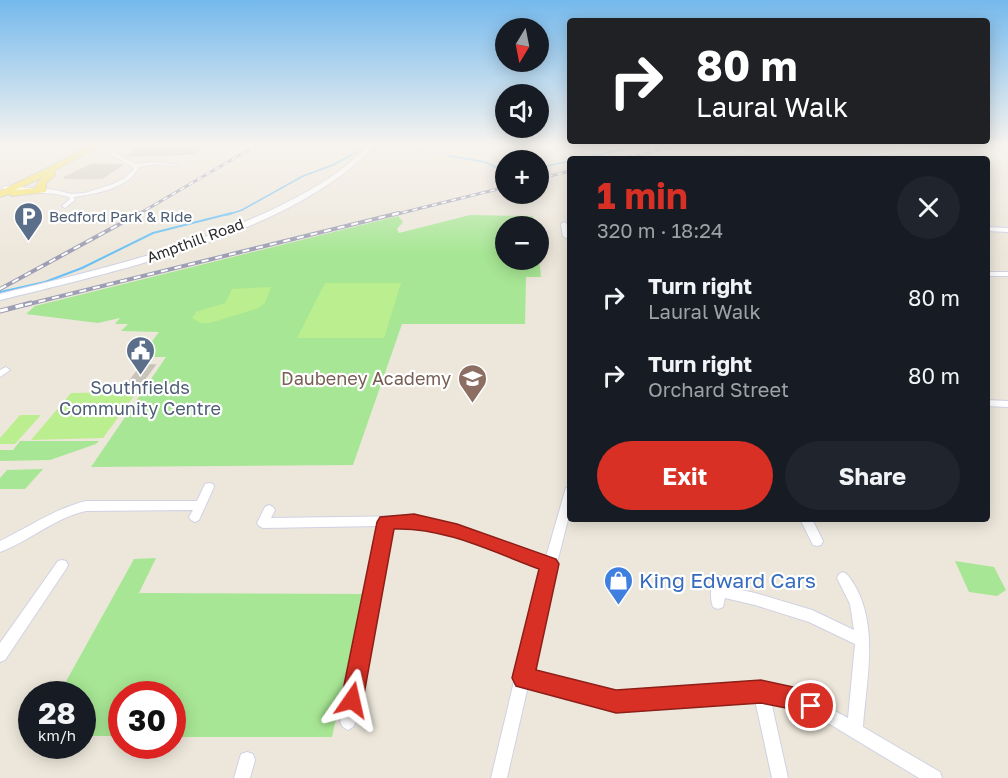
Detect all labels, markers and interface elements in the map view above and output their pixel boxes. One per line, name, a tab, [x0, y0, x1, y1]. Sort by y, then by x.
north arrow	[495, 18, 549, 72]
map controls	[495, 18, 549, 270]
text: 80 m	[696, 40, 797, 90]
icon: right	[597, 42, 675, 120]
button: sound	[495, 84, 549, 138]
text: Laural Walk	[696, 91, 848, 123]
button: +	[495, 150, 549, 204]
text: 1 min	[597, 174, 688, 217]
button: close	[897, 176, 960, 239]
parking icon: Bedford Park & Ride	[12, 200, 44, 242]
place label: Bedford Park & Ride	[49, 207, 192, 225]
street label: Ampthill Road	[144, 214, 246, 266]
button: −	[495, 216, 549, 270]
text: 320 m · 18:24	[597, 218, 723, 242]
text: Turn right	[648, 272, 752, 299]
icon: right	[597, 281, 630, 314]
text: 80 m	[908, 284, 960, 311]
text: Laural Walk	[648, 299, 761, 323]
public building icon: Southfields Community Centre	[124, 334, 156, 376]
text: Turn right	[648, 350, 752, 377]
icon: right	[597, 359, 630, 392]
school or university icon: Daubeney Academy	[456, 362, 488, 404]
text: 80 m	[908, 362, 960, 389]
place label: Daubeney Academy	[281, 367, 451, 389]
place label: Southfields Community Centre	[59, 376, 221, 419]
text: Orchard Street	[648, 377, 789, 401]
button: Exit	[597, 441, 773, 510]
button: Share	[785, 441, 960, 510]
shop icon: King Edward Cars	[602, 564, 634, 606]
place label: King Edward Cars	[639, 567, 816, 593]
position arrow	[320, 668, 384, 732]
pin	[785, 680, 836, 731]
speed limit sign: 30	[108, 681, 186, 759]
icon: arrive	[794, 689, 827, 722]
text: 28	[38, 695, 76, 731]
text: km/h	[38, 726, 76, 744]

